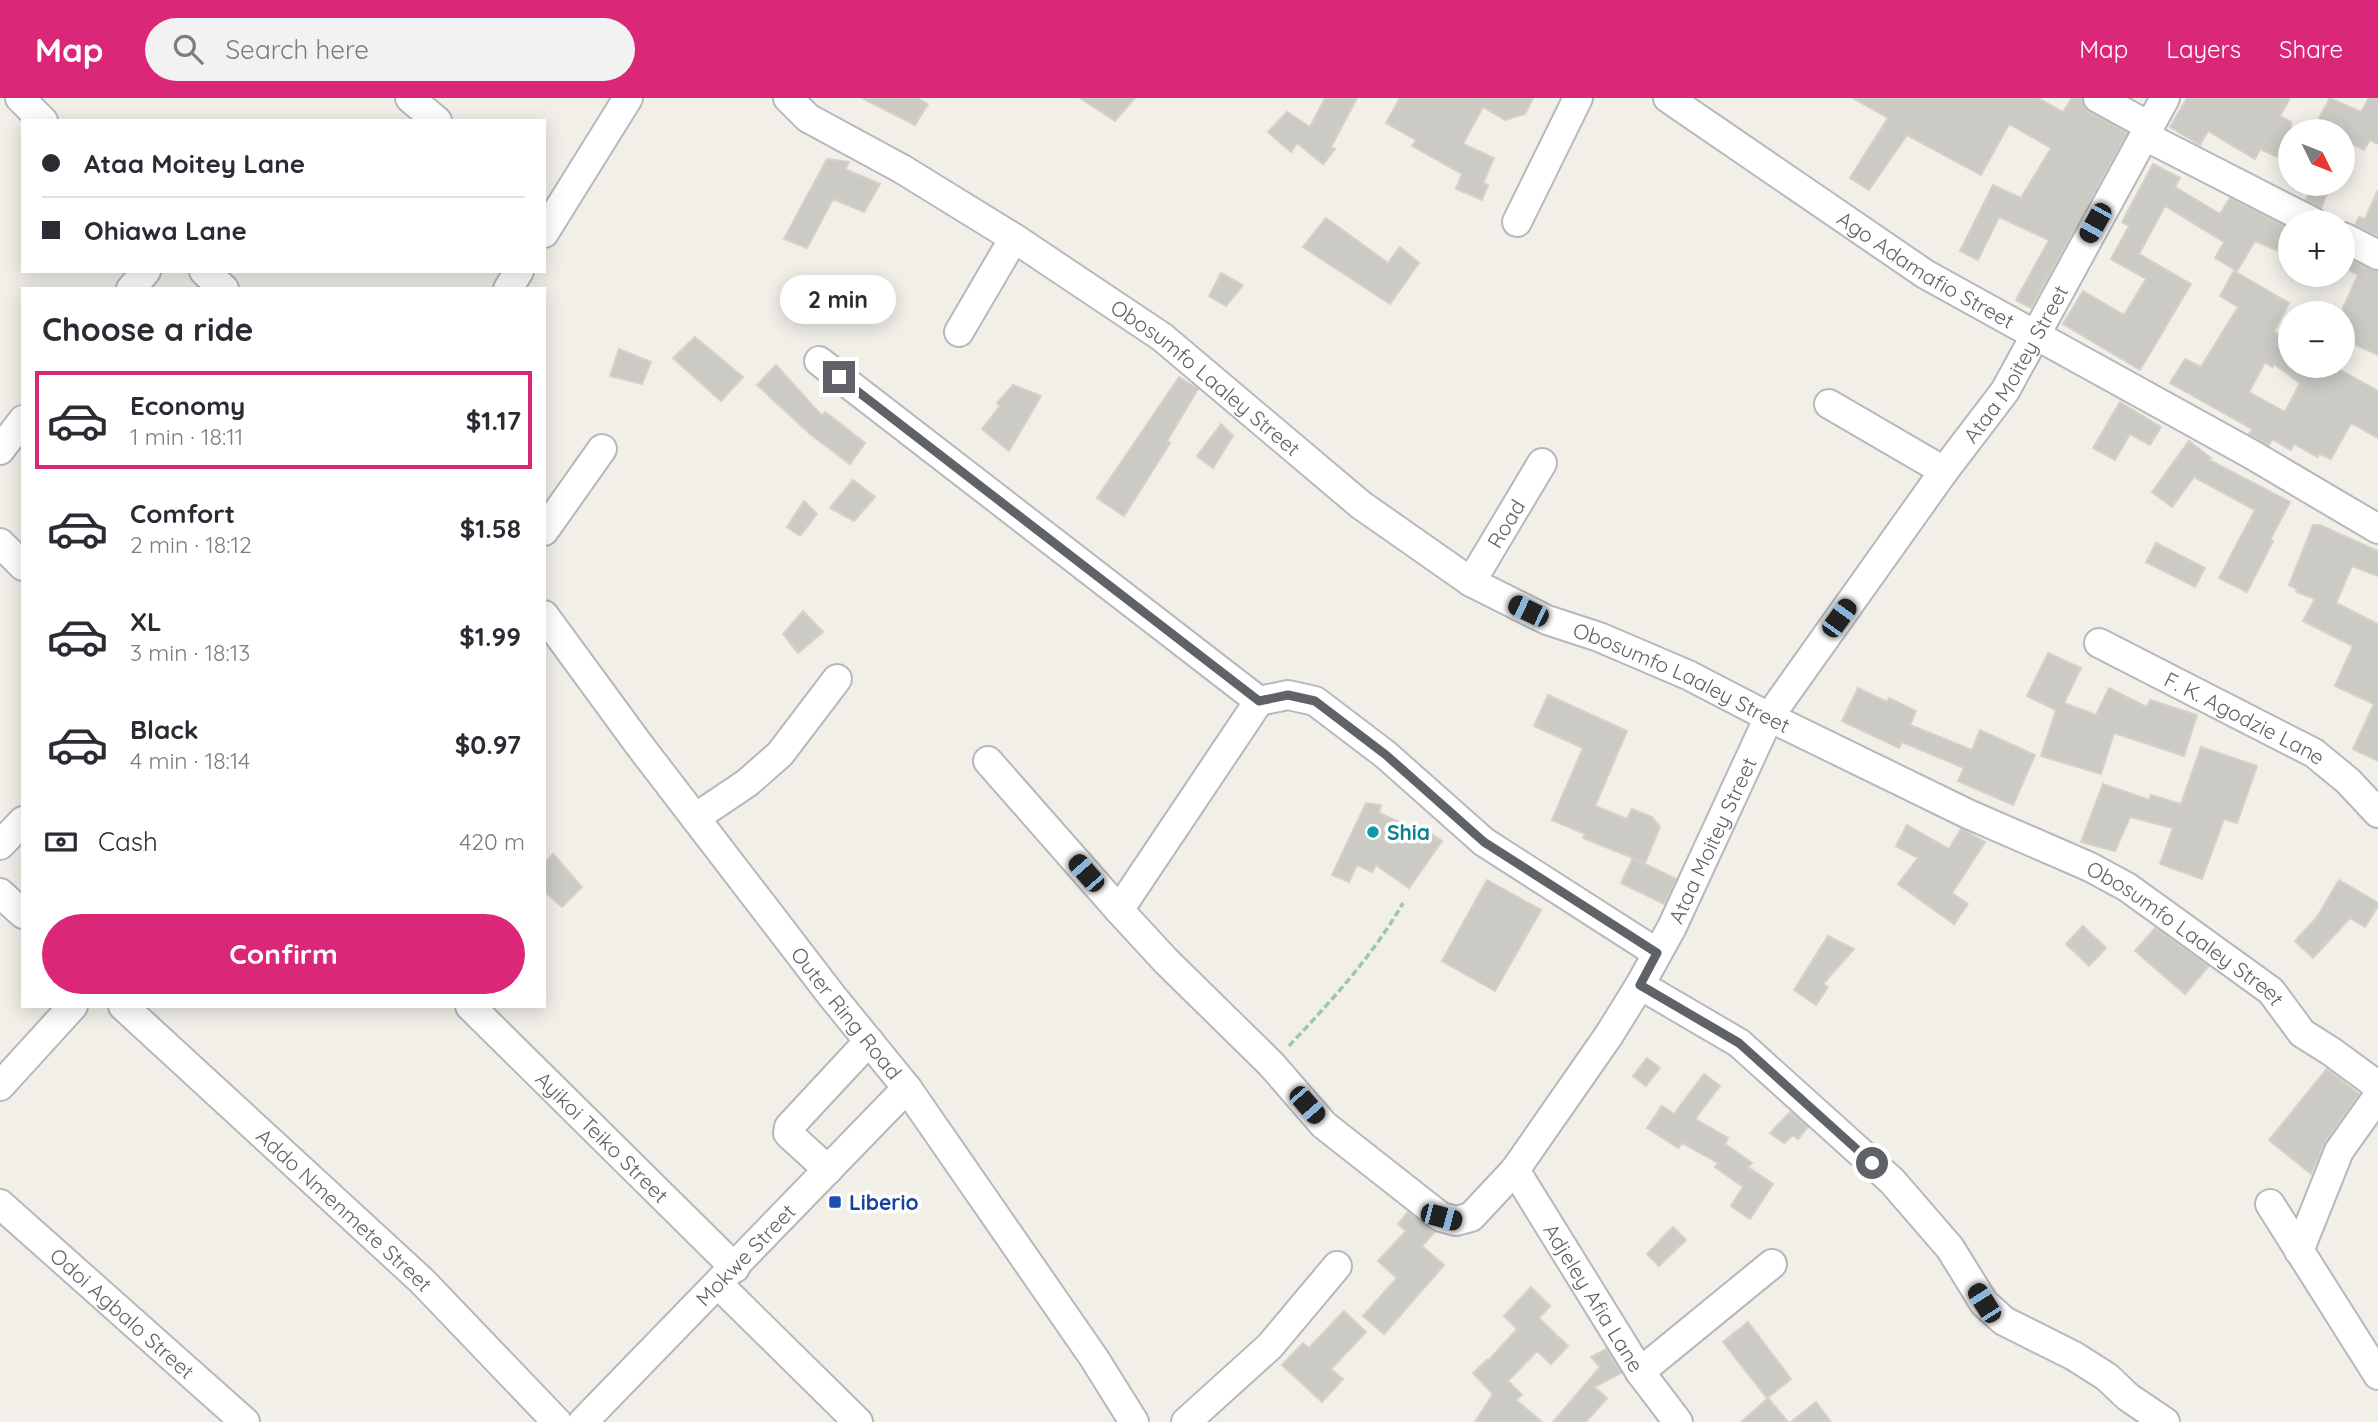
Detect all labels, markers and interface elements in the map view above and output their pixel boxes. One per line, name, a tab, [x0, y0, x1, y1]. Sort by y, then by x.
search box	[145, 18, 635, 81]
text: Map	[35, 29, 103, 70]
icon: search	[169, 30, 207, 68]
text: Search here	[225, 33, 369, 66]
text: Map	[2079, 34, 2128, 64]
text: Layers	[2166, 34, 2241, 64]
text: Share	[2279, 34, 2343, 64]
north arrow	[2278, 119, 2356, 196]
map controls	[2278, 119, 2355, 378]
text: Ataa Moitey Lane	[84, 147, 305, 180]
car	[2076, 200, 2115, 246]
street label: Ago Adamafio Street	[1832, 205, 2019, 334]
button: +	[2278, 210, 2355, 287]
text: Ohiawa Lane	[84, 214, 247, 247]
callout: 2 min	[781, 275, 897, 324]
street label: Ataa Moitey Street	[1957, 280, 2073, 448]
text: 2 min	[808, 285, 868, 314]
street label: Obosumfo Laaley Street	[1106, 293, 1306, 461]
button: −	[2278, 301, 2355, 378]
text: Choose a ride	[42, 309, 254, 349]
route end	[823, 361, 855, 393]
icon: car	[46, 389, 109, 452]
text: Economy	[130, 389, 245, 422]
text: $1.17	[466, 404, 521, 437]
text: 1 min · 18:11	[130, 422, 243, 451]
street label: Road	[1481, 495, 1530, 553]
icon: car	[46, 497, 109, 560]
text: Comfort	[130, 497, 235, 530]
text: $1.58	[460, 512, 521, 545]
text: 2 min · 18:12	[130, 530, 252, 559]
car	[1505, 592, 1552, 630]
car	[1819, 595, 1860, 641]
icon: car	[46, 605, 109, 668]
text: XL	[130, 605, 162, 638]
street label: Obosumfo Laaley Street	[1570, 616, 1794, 738]
text: $1.99	[459, 620, 521, 653]
text: 3 min · 18:13	[130, 638, 250, 667]
street label: F. K. Agodzie Lane	[2160, 666, 2331, 770]
icon: car	[46, 713, 109, 776]
text: Black	[130, 713, 199, 746]
text: $0.97	[455, 728, 521, 761]
text: 4 min · 18:14	[130, 746, 250, 775]
street label: Ataa Moitey Street	[1662, 753, 1762, 928]
place label: Shia	[1387, 819, 1430, 845]
icon: cash	[42, 823, 80, 861]
marker: Shia	[1365, 824, 1381, 840]
text: Cash	[98, 825, 158, 858]
text: 420 m	[459, 827, 525, 856]
car	[1065, 850, 1108, 896]
street label: Obosumfo Laaley Street	[2082, 855, 2290, 1011]
button: Confirm	[42, 914, 525, 994]
street label: Outer Ring Road	[786, 941, 908, 1085]
street label: Ayikoi Teiko Street	[530, 1066, 674, 1208]
car	[1286, 1082, 1329, 1128]
street label: Addo Nmenmete Street	[251, 1123, 438, 1297]
route start	[1856, 1147, 1888, 1179]
place label: Liberio	[849, 1189, 919, 1215]
marker: Liberio	[827, 1194, 843, 1210]
street label: Mokwe Street	[690, 1198, 801, 1311]
car	[1418, 1201, 1465, 1233]
street label: Adjeley Afia Lane	[1538, 1218, 1650, 1377]
street label: Odoi Agbalo Street	[45, 1242, 200, 1384]
car	[1964, 1280, 2005, 1326]

